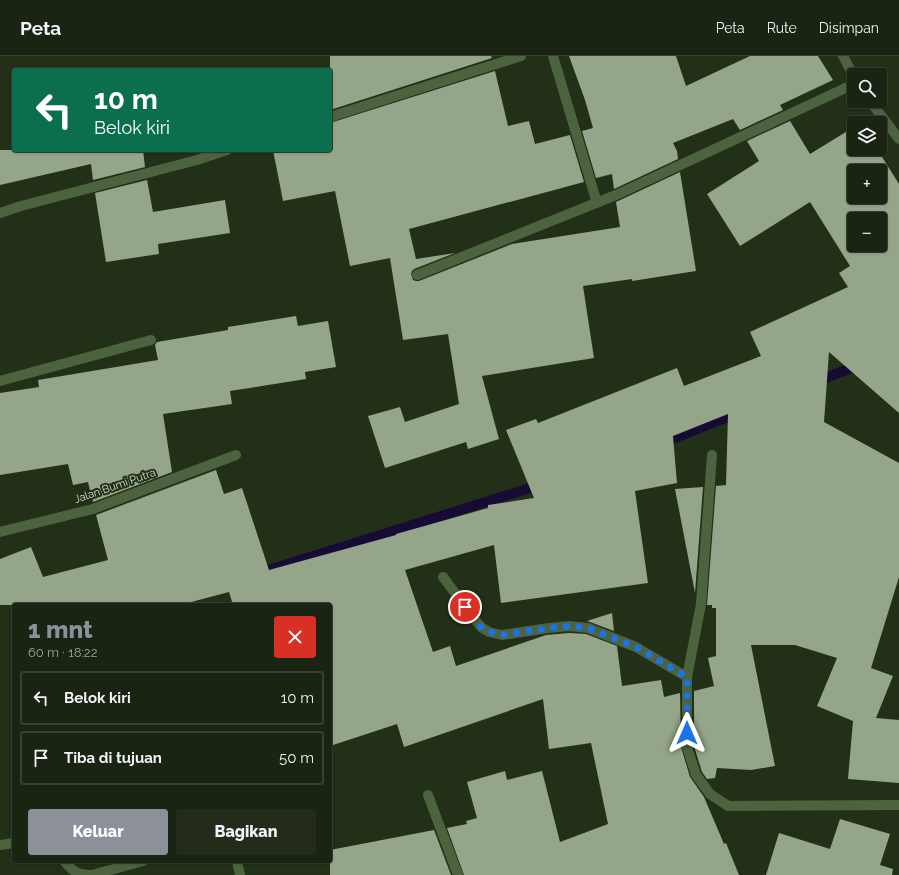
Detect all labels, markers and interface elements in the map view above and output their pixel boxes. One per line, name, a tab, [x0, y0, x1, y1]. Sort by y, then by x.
text: Peta	[20, 17, 61, 39]
text: Peta	[716, 20, 745, 36]
text: Rute	[767, 20, 797, 36]
text: Disimpan	[819, 20, 879, 36]
map controls	[847, 68, 887, 252]
button: search	[847, 68, 887, 108]
text: 10 m	[94, 83, 158, 116]
icon: left	[28, 84, 80, 136]
button: layers	[847, 116, 887, 156]
text: Belok kiri	[94, 117, 170, 138]
button: +	[847, 164, 887, 204]
button: −	[847, 212, 887, 252]
street label: Jalan Bumi Putra	[72, 466, 158, 506]
pin	[448, 590, 482, 624]
icon: arrive	[454, 596, 476, 618]
text: 1 mnt	[28, 615, 93, 644]
button: close	[274, 616, 316, 658]
text: 60 m · 18:22	[28, 645, 97, 660]
icon: left	[30, 687, 52, 709]
text: Belok kiri	[64, 689, 131, 707]
text: 10 m	[281, 689, 314, 707]
position arrow	[666, 712, 708, 754]
icon: arrive	[30, 747, 52, 769]
text: Tiba di tujuan	[64, 749, 162, 767]
text: 50 m	[279, 749, 314, 767]
button: Keluar	[28, 809, 168, 855]
button: Bagikan	[176, 809, 316, 855]

